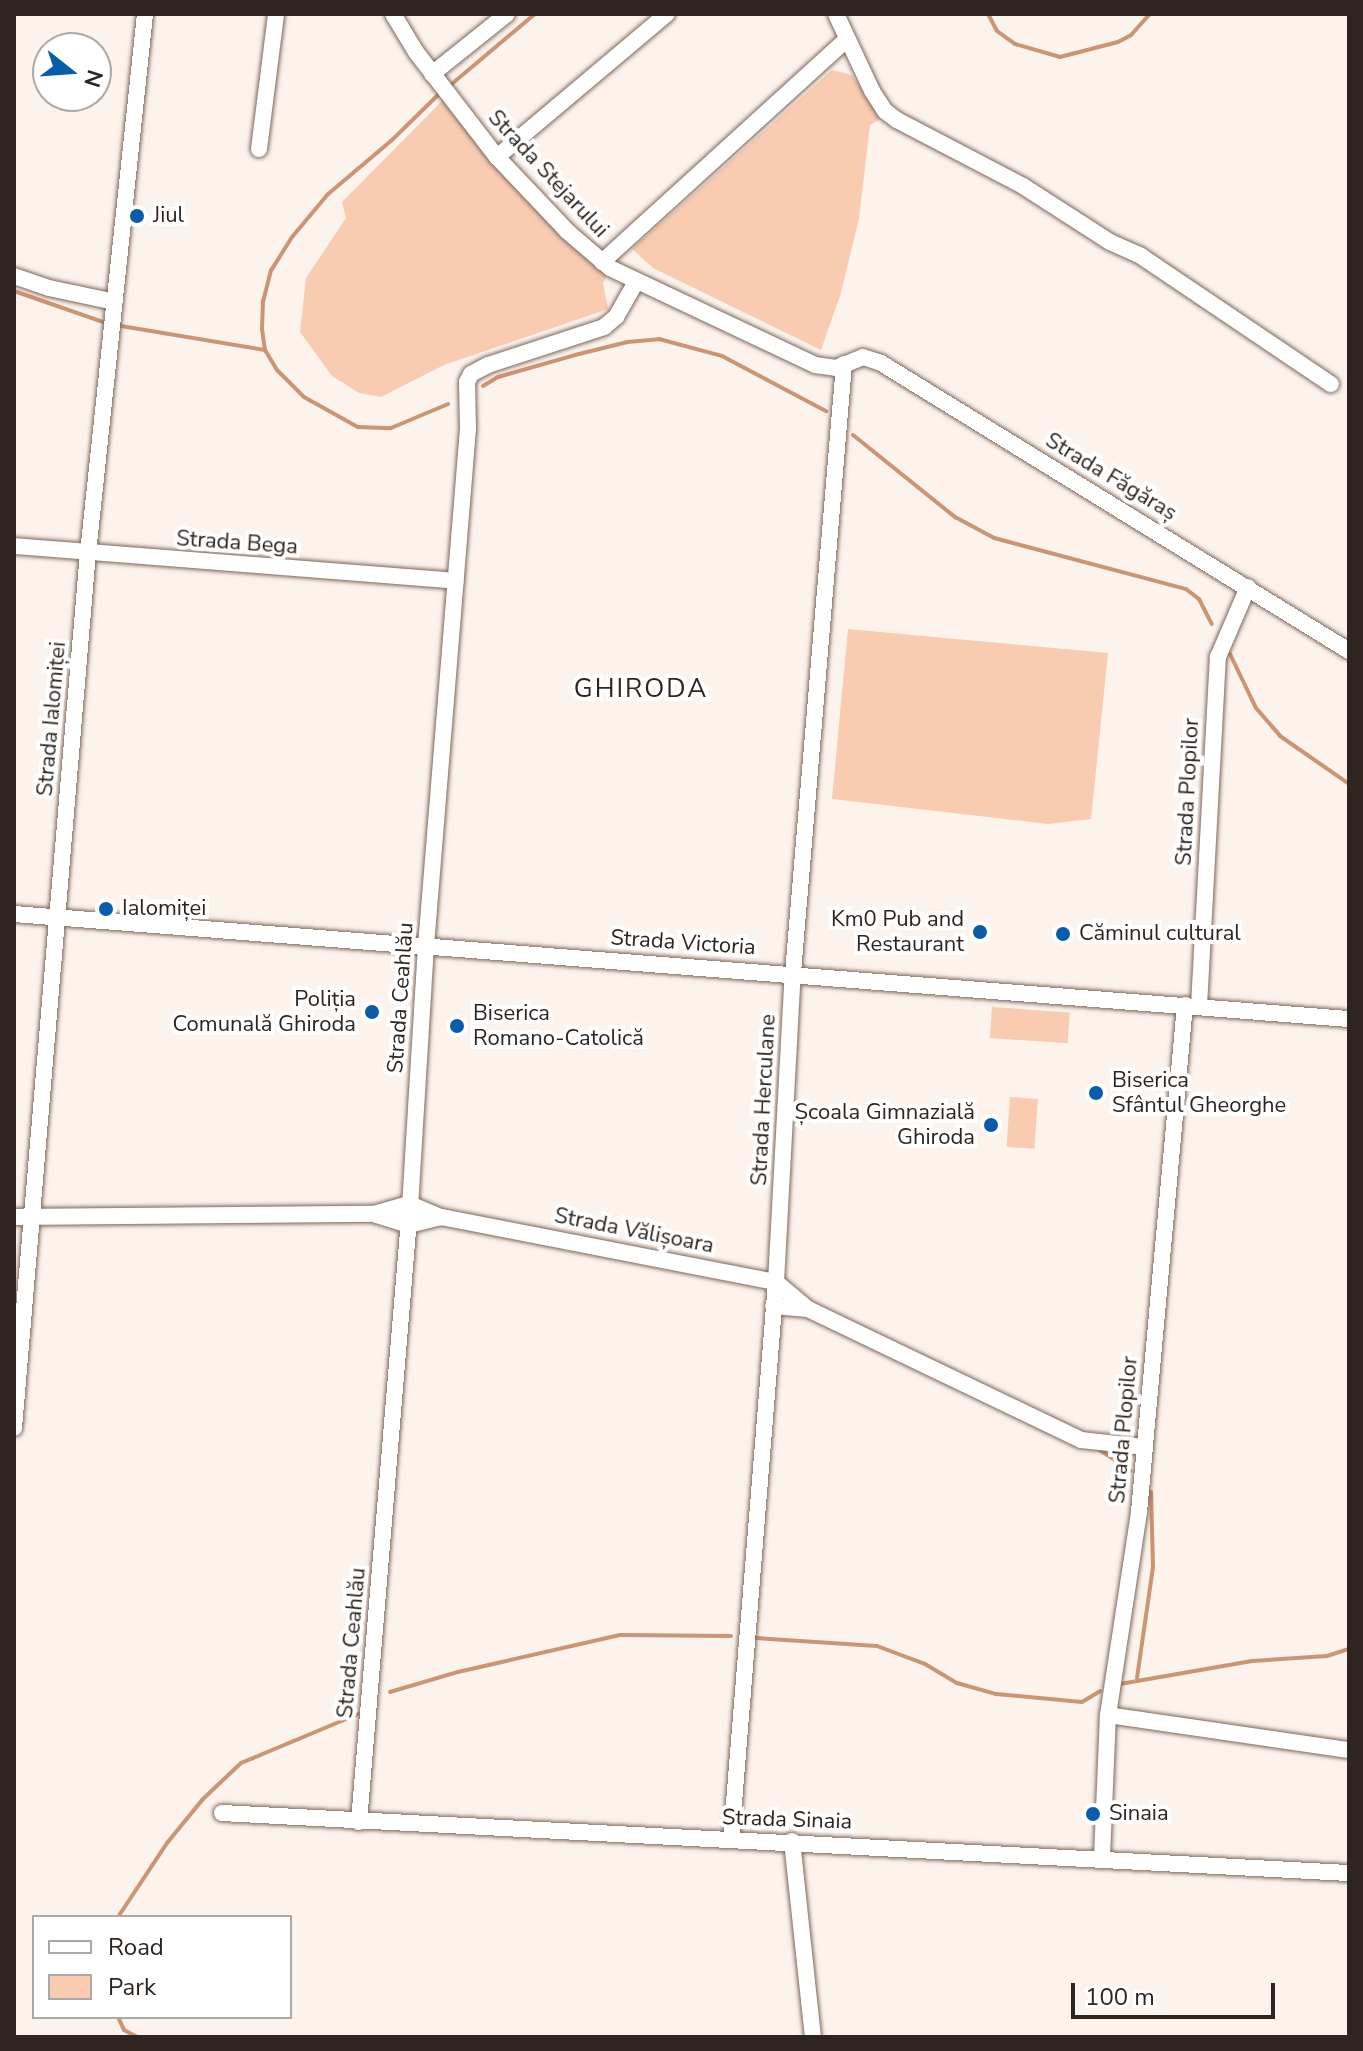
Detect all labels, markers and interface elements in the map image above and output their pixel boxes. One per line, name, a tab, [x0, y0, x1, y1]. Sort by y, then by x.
north arrow	[32, 32, 112, 112]
text: N	[76, 66, 110, 91]
street label: Strada Stejarului	[482, 105, 614, 243]
place label: Jiul	[153, 203, 184, 229]
marker: Jiul	[128, 207, 146, 225]
street label: Strada Făgăraș	[1041, 427, 1181, 527]
street label: Strada Bega	[175, 526, 299, 560]
street label: Strada Ialomiței	[32, 641, 72, 797]
district label: GHIRODA	[574, 673, 708, 705]
street label: Strada Plopilor	[1171, 718, 1205, 866]
place label: Ialomiței	[122, 896, 206, 922]
marker: Ialomiței	[97, 900, 115, 918]
place label: Km0 Pub and Restaurant	[831, 906, 964, 958]
place label: Căminul cultural	[1079, 921, 1241, 947]
street label: Strada Ceahlău	[383, 922, 419, 1074]
marker: Km0 Pub and Restaurant	[971, 923, 989, 941]
street label: Strada Victoria	[609, 925, 757, 961]
marker: Căminul cultural	[1054, 925, 1072, 943]
place label: Poliția Comunală Ghiroda	[173, 986, 356, 1038]
place label: Biserica Romano-Catolică	[473, 1000, 644, 1052]
marker: Poliția Comunală Ghiroda	[363, 1003, 381, 1021]
street label: Strada Herculane	[746, 1014, 782, 1186]
marker: Biserica Romano-Catolică	[448, 1017, 466, 1035]
place label: Biserica Sfântul Gheorghe	[1112, 1067, 1286, 1118]
marker: Biserica Sfântul Gheorghe	[1087, 1084, 1105, 1102]
place label: Școala Gimnazială Ghiroda	[795, 1099, 975, 1150]
marker: Școala Gimnazială Ghiroda	[982, 1116, 1000, 1134]
street label: Strada Vălișoara	[552, 1203, 716, 1259]
street label: Strada Plopilor	[1104, 1355, 1144, 1505]
street label: Strada Ceahlău	[332, 1567, 372, 1719]
place label: Sinaia	[1109, 1801, 1169, 1827]
street label: Strada Sinaia	[721, 1805, 853, 1835]
marker: Sinaia	[1084, 1805, 1102, 1823]
legend	[32, 1915, 292, 2019]
text: Road	[108, 1931, 164, 1963]
scale bar	[1075, 1967, 1279, 2017]
text: Park	[108, 1971, 156, 2003]
text: 100 m	[1085, 1981, 1155, 2013]

